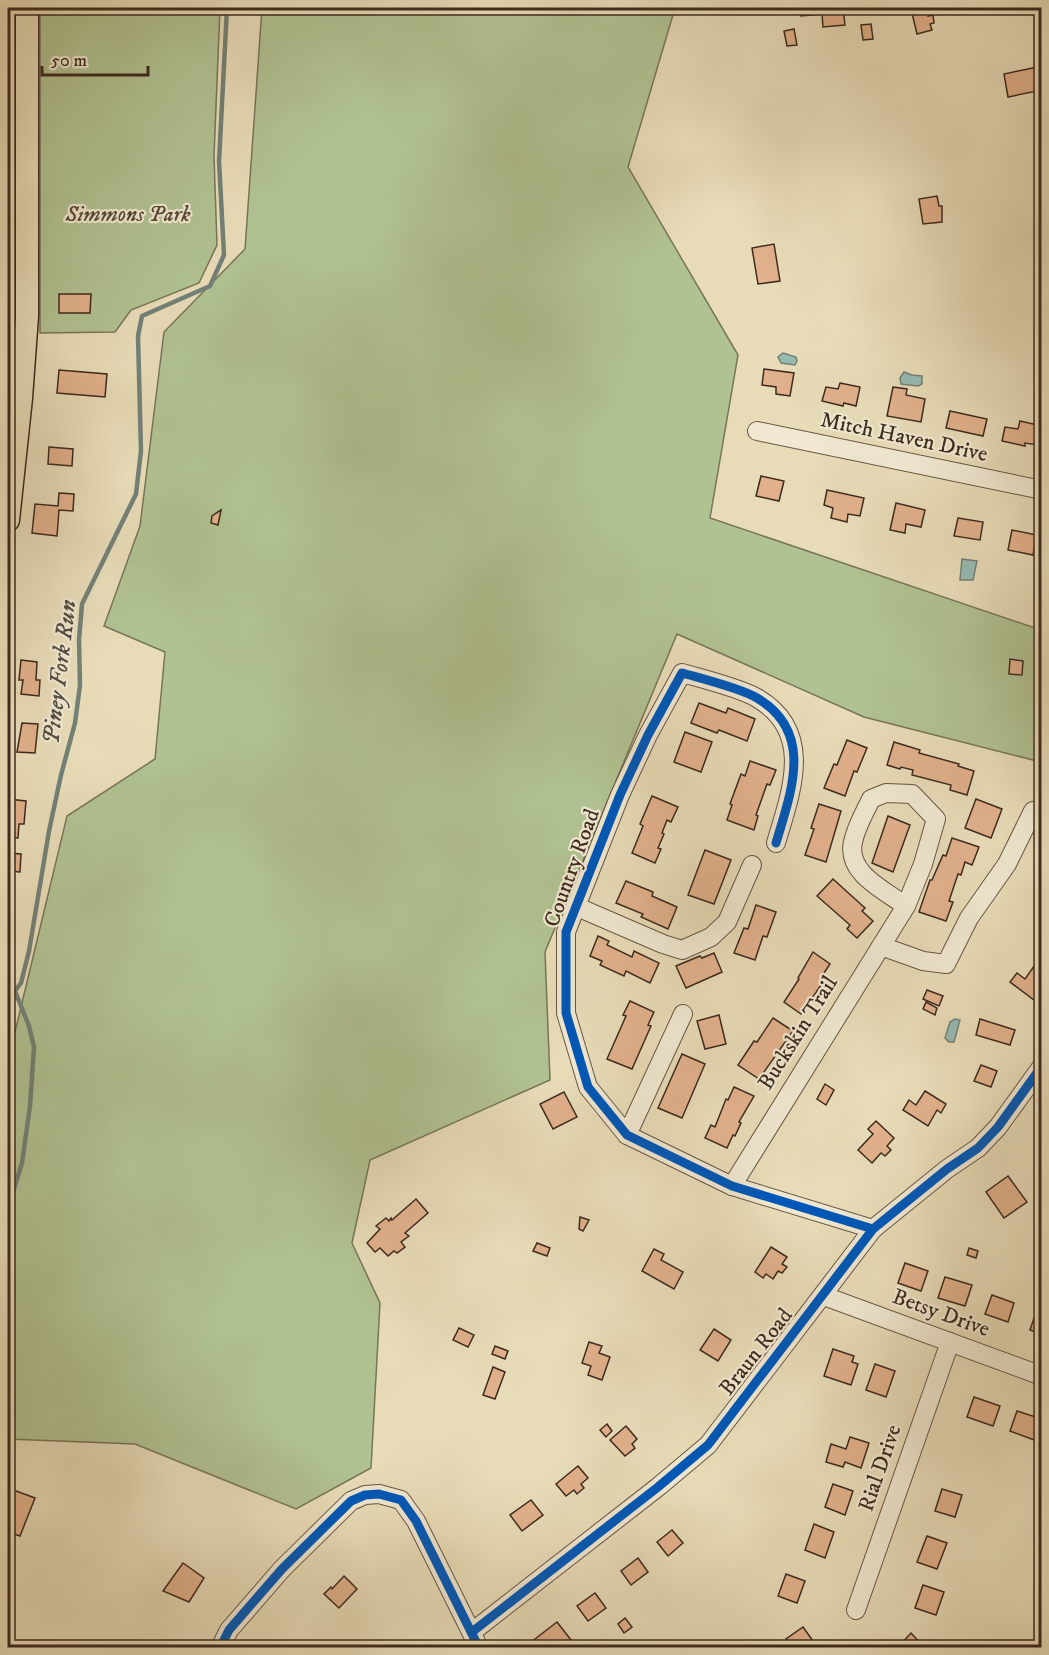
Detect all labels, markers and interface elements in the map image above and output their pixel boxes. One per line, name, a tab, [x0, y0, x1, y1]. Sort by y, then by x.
scale bar	[42, 39, 148, 77]
text: 50 m	[51, 50, 87, 72]
park label: Simmons Park	[65, 201, 191, 228]
street label: Mitch Haven Drive	[818, 406, 990, 468]
water label: Piney Fork Run	[36, 598, 84, 746]
street label: Country Road	[538, 805, 606, 931]
street label: Buckskin Trail	[752, 971, 844, 1095]
street label: Betsy Drive	[889, 1283, 993, 1343]
street label: Braun Road	[713, 1303, 799, 1401]
street label: Rial Drive	[853, 1421, 907, 1515]

